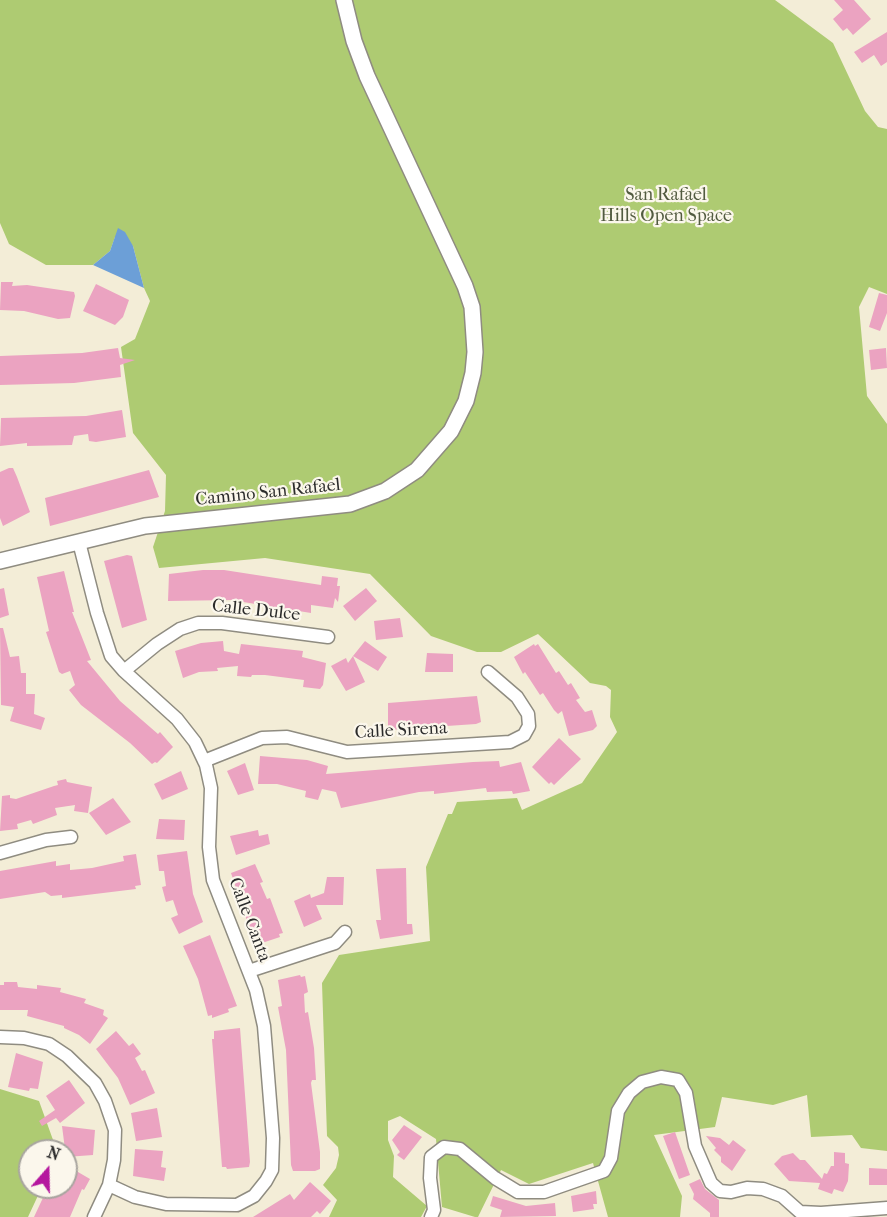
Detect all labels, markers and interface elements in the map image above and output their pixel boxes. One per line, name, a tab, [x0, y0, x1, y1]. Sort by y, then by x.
park label: San Rafael Hills Open Space	[600, 185, 732, 228]
street label: Camino San Rafael	[194, 475, 342, 511]
street label: Calle Dulce	[211, 596, 301, 626]
street label: Calle Sirena	[354, 718, 448, 744]
street label: Calle Canta	[223, 875, 275, 965]
north arrow	[18, 1139, 78, 1199]
text: N	[45, 1142, 63, 1164]

